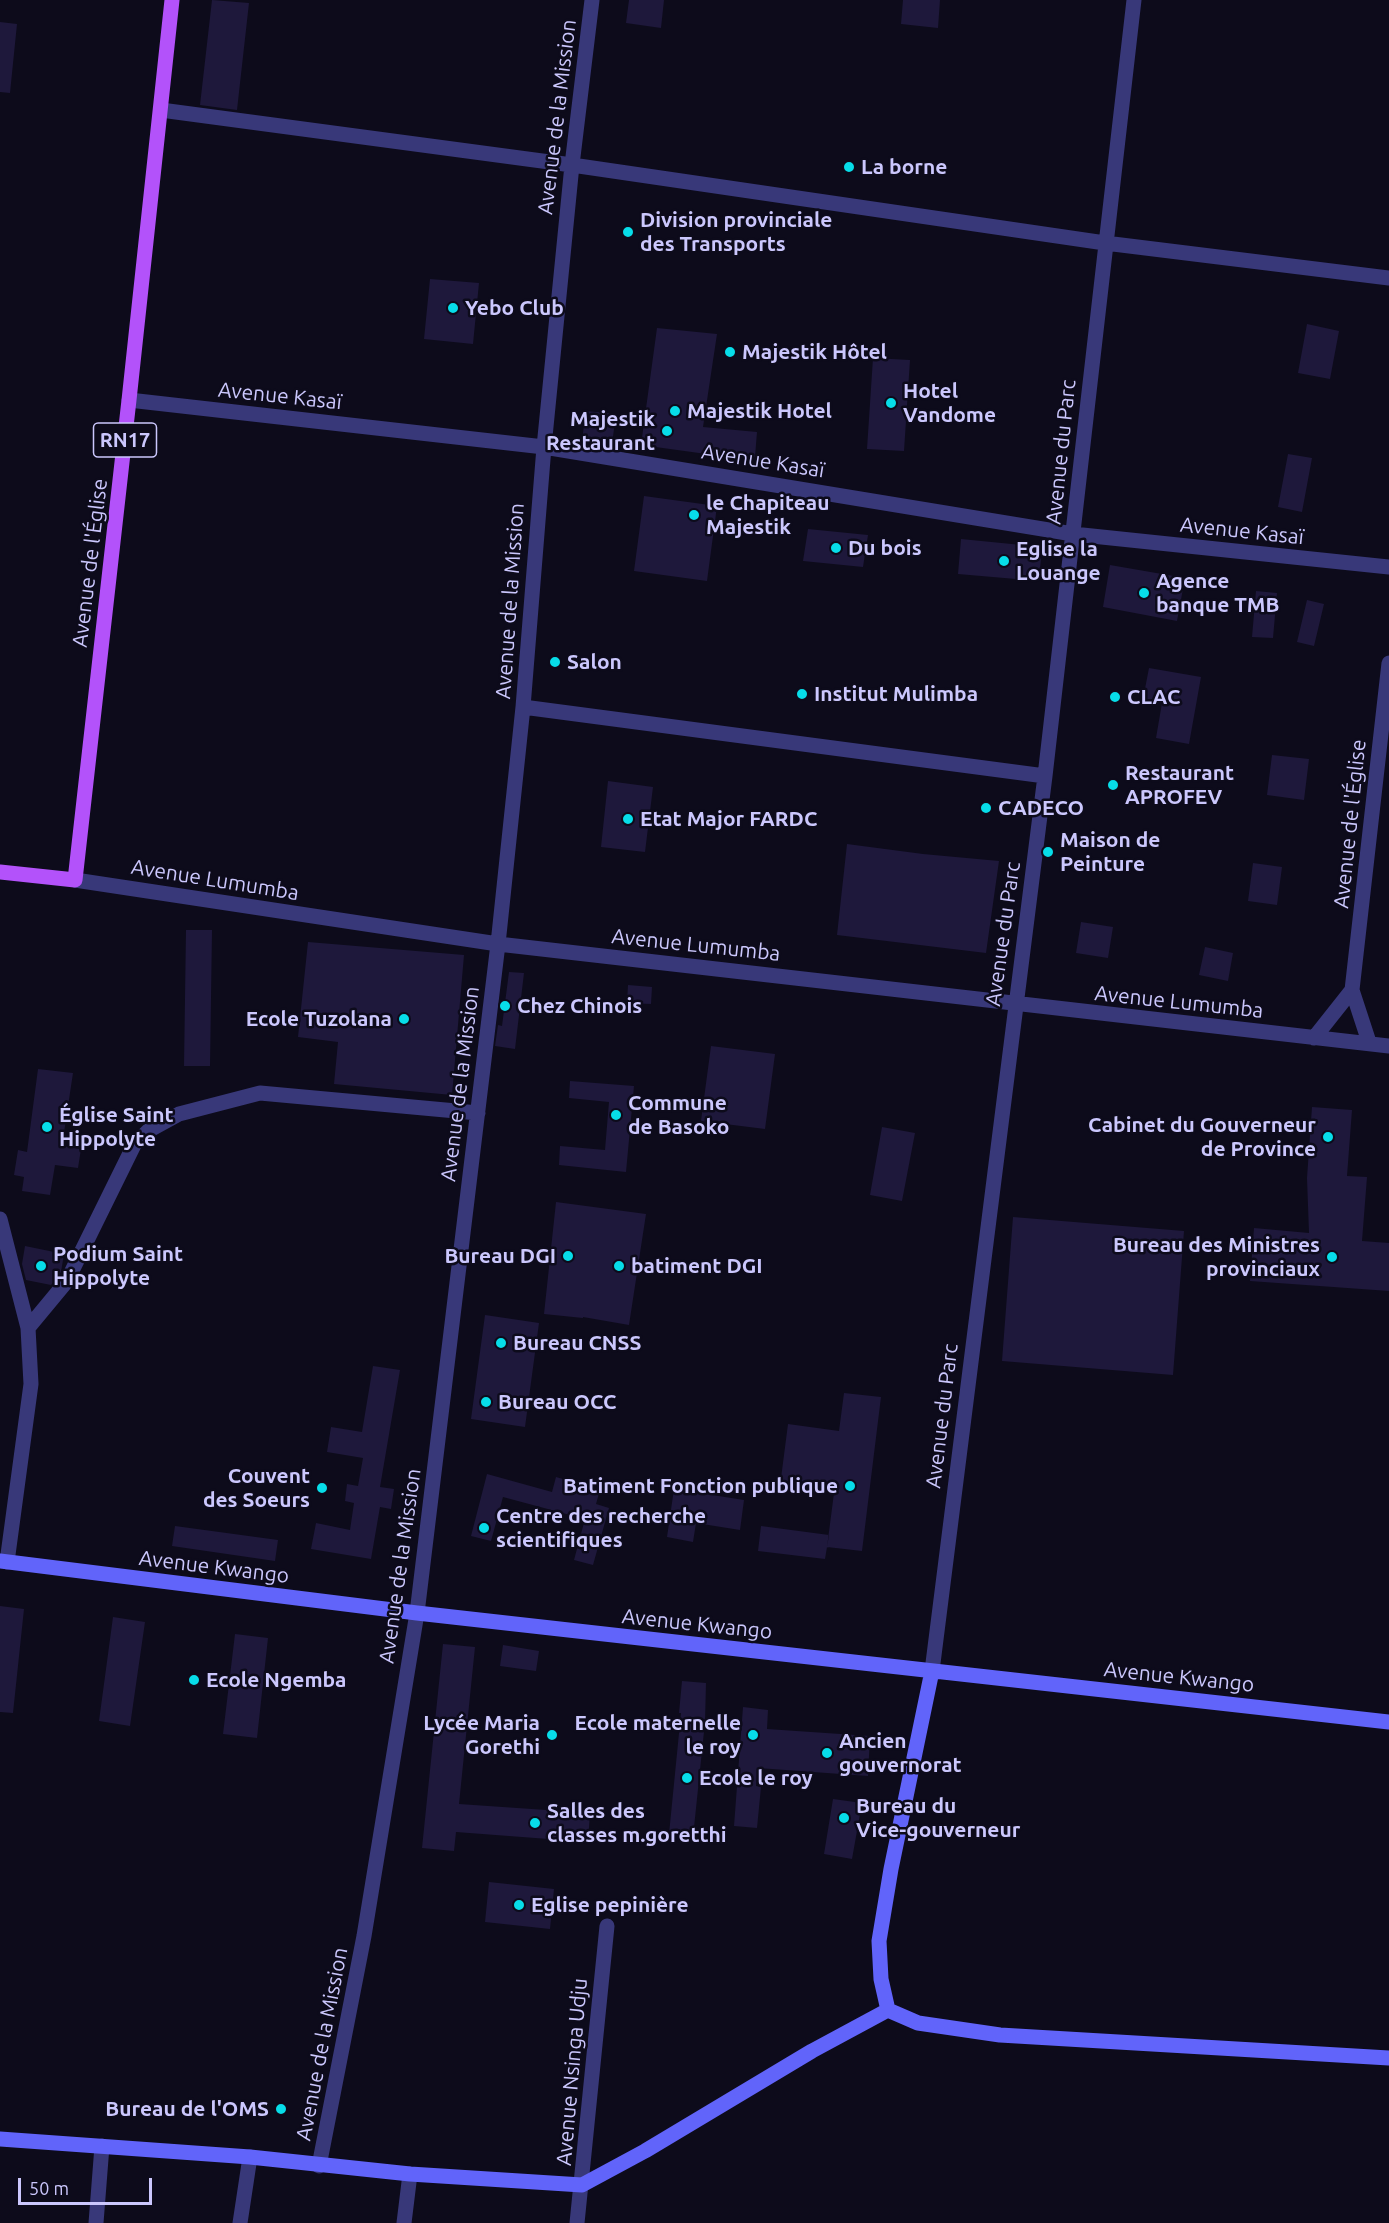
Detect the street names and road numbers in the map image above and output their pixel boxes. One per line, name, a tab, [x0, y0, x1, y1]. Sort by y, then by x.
street label: Avenue de la Mission	[533, 18, 581, 216]
street label: Avenue Kasaï	[217, 377, 343, 415]
street label: Avenue du Parc	[1041, 378, 1081, 526]
road number: RN17	[94, 423, 156, 457]
street label: Avenue Kasaï	[700, 439, 826, 483]
street label: Avenue de l'Église	[67, 477, 113, 649]
street label: Avenue de la Mission	[491, 502, 529, 700]
street label: Avenue Kasaï	[1179, 512, 1305, 550]
street label: Avenue de l'Église	[1329, 738, 1371, 910]
street label: Avenue Lumumba	[129, 854, 301, 906]
street label: Avenue du Parc	[980, 860, 1026, 1008]
street label: Avenue Lumumba	[610, 924, 782, 966]
street label: Avenue Lumumba	[1093, 981, 1265, 1023]
street label: Avenue de la Mission	[436, 985, 484, 1183]
street label: Avenue du Parc	[921, 1342, 963, 1490]
street label: Avenue de la Mission	[374, 1467, 426, 1665]
street label: Avenue Kwango	[138, 1545, 290, 1589]
street label: Avenue Kwango	[621, 1604, 773, 1644]
street label: Avenue Kwango	[1103, 1657, 1255, 1697]
street label: Avenue de la Mission	[291, 1945, 353, 2143]
street label: Avenue Nsinga Udju	[551, 1977, 593, 2167]

